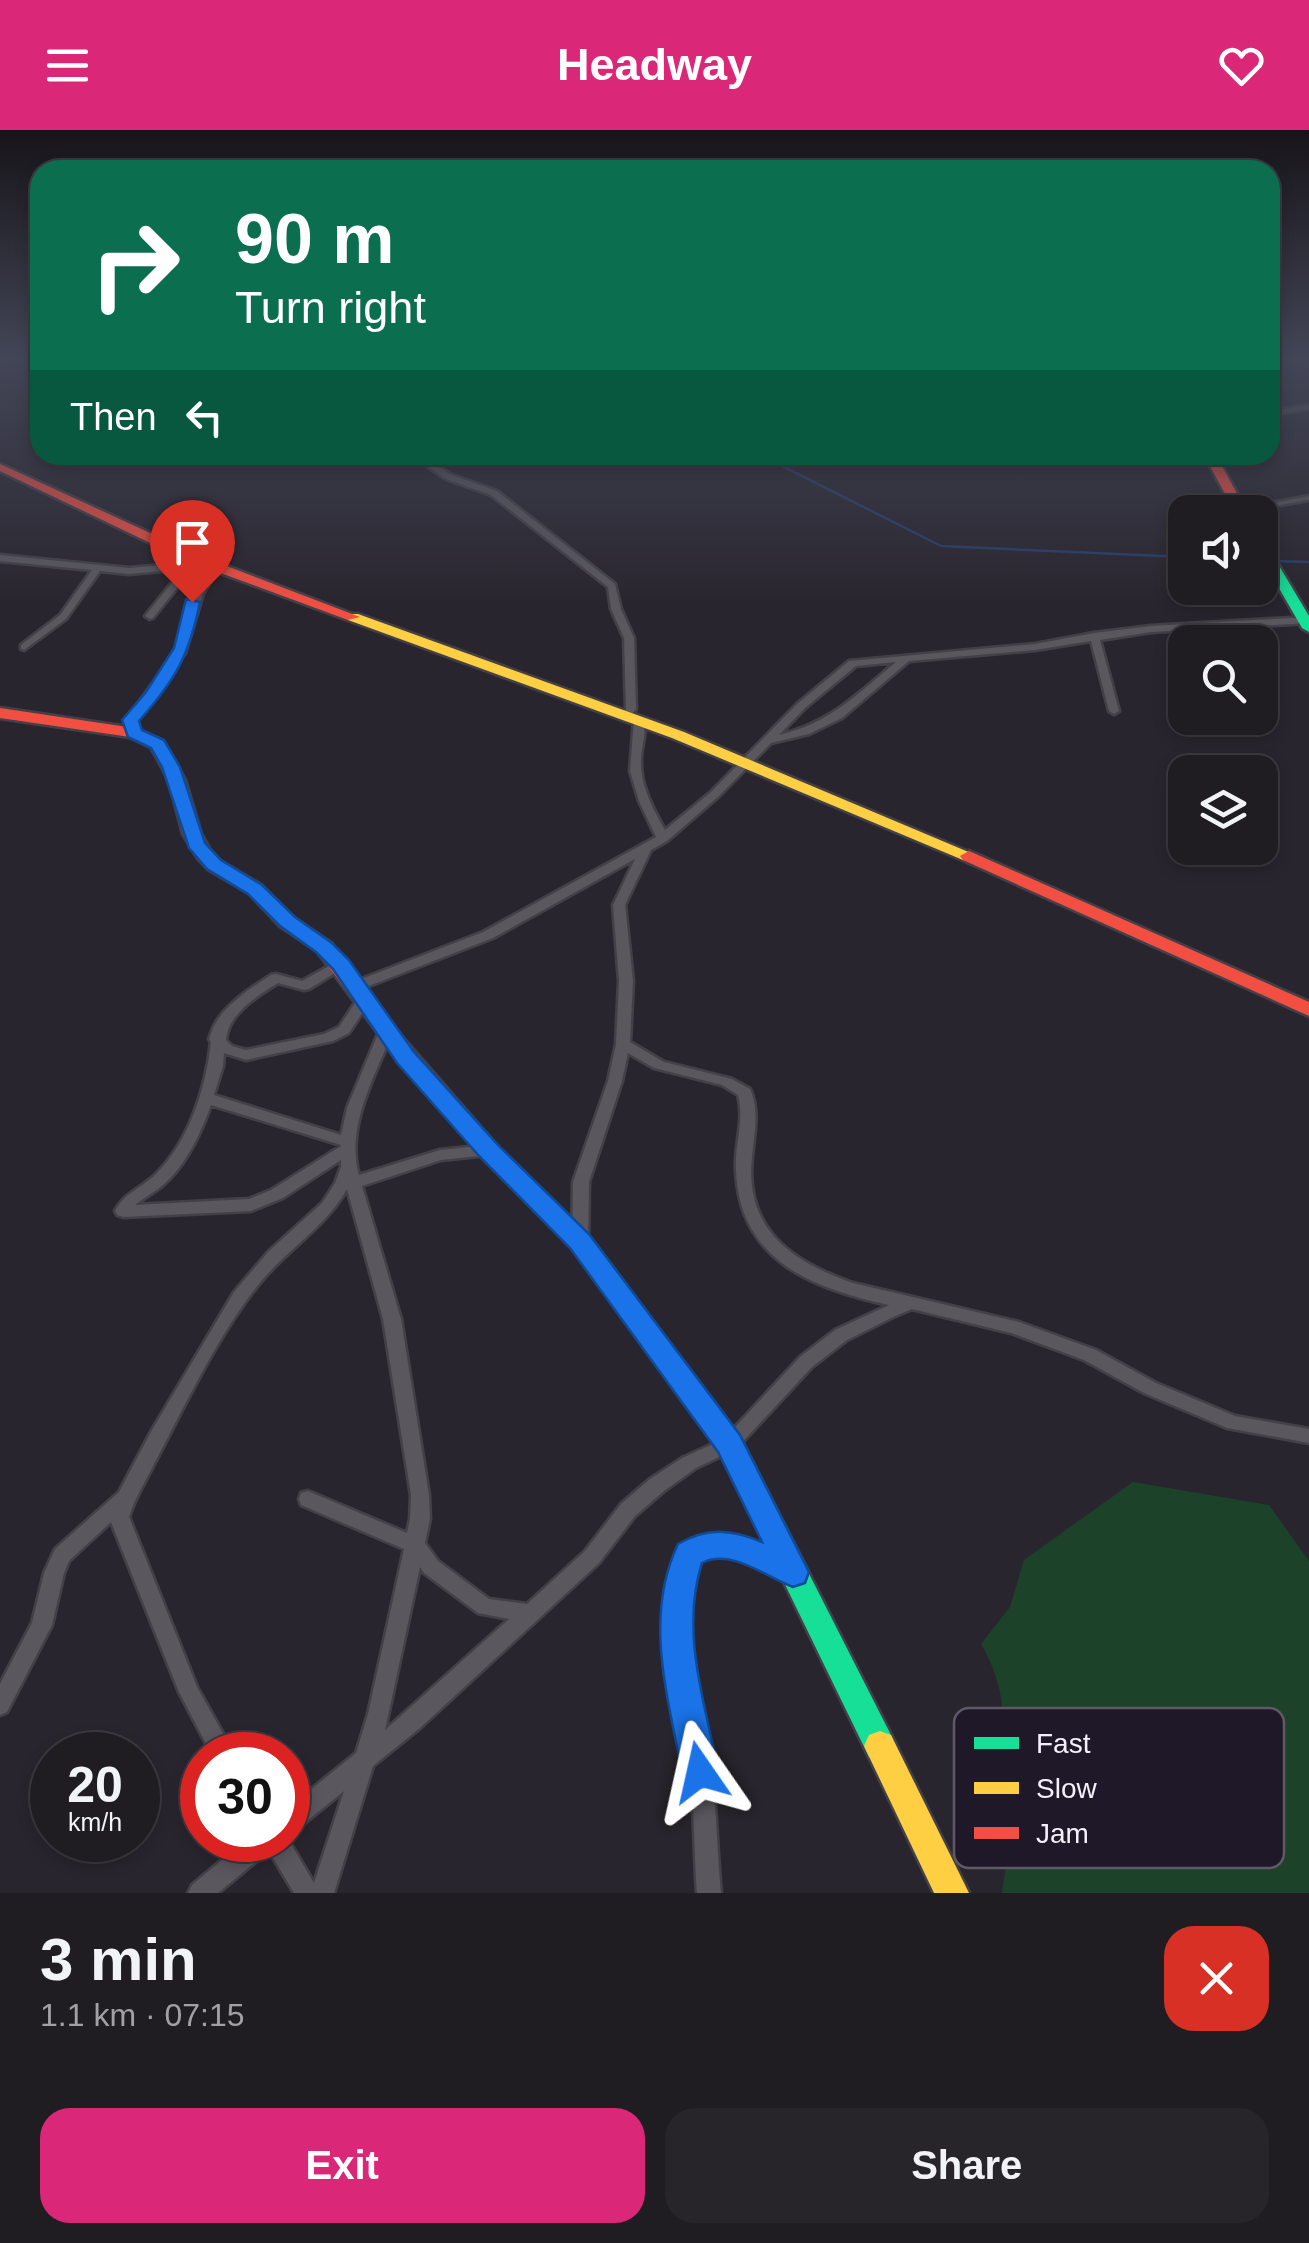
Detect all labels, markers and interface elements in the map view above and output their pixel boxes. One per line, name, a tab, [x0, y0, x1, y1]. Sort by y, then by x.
icon: menu	[40, 38, 95, 93]
icon: heart	[1214, 38, 1269, 93]
text: Headway	[557, 39, 752, 90]
icon: right	[70, 200, 200, 330]
text: 90 m	[235, 200, 395, 278]
text: Turn right	[235, 282, 426, 333]
icon: left	[177, 390, 232, 445]
text: Then	[70, 396, 157, 438]
map controls	[1168, 495, 1278, 865]
button: sound	[1168, 495, 1278, 605]
pin	[150, 500, 235, 603]
icon: arrive	[165, 515, 220, 570]
button: search	[1168, 625, 1278, 735]
button: layers	[1168, 755, 1278, 865]
legend	[954, 1708, 1284, 1868]
position arrow	[648, 1720, 752, 1824]
text: Fast	[1036, 1728, 1091, 1759]
speed limit sign: 30	[180, 1732, 310, 1862]
text: 20	[67, 1757, 123, 1813]
text: Slow	[1036, 1773, 1097, 1804]
text: km/h	[68, 1808, 122, 1836]
text: Jam	[1036, 1818, 1089, 1849]
text: 3 min	[40, 1926, 197, 1993]
button: close	[1164, 1926, 1269, 2031]
text: 1.1 km · 07:15	[40, 1997, 245, 2033]
button: Exit	[40, 2108, 645, 2223]
button: Share	[665, 2108, 1269, 2223]

